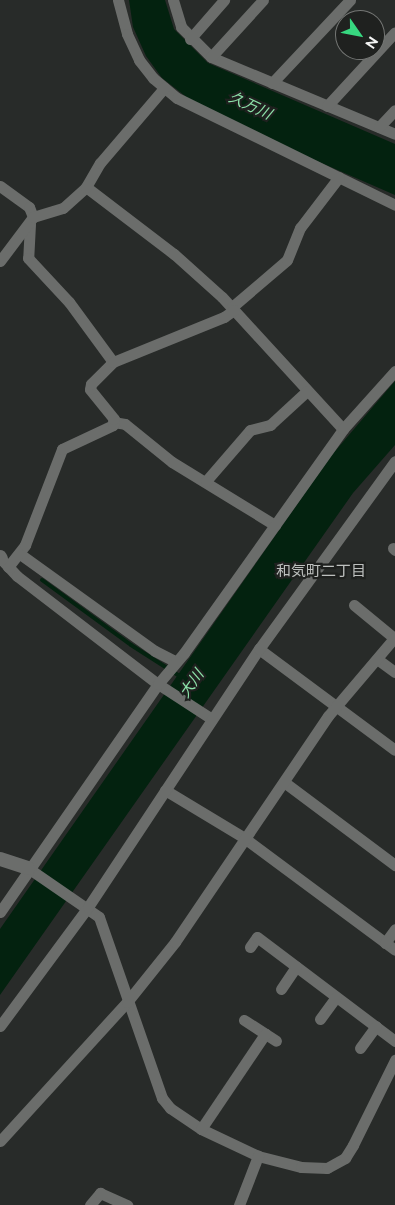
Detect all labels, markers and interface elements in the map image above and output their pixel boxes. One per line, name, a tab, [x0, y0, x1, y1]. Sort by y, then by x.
north arrow	[335, 10, 385, 60]
text: N	[362, 34, 381, 51]
water label: 久万川	[226, 88, 274, 124]
district label: 和気町二丁目	[276, 563, 366, 581]
water label: 大川	[176, 667, 208, 701]

